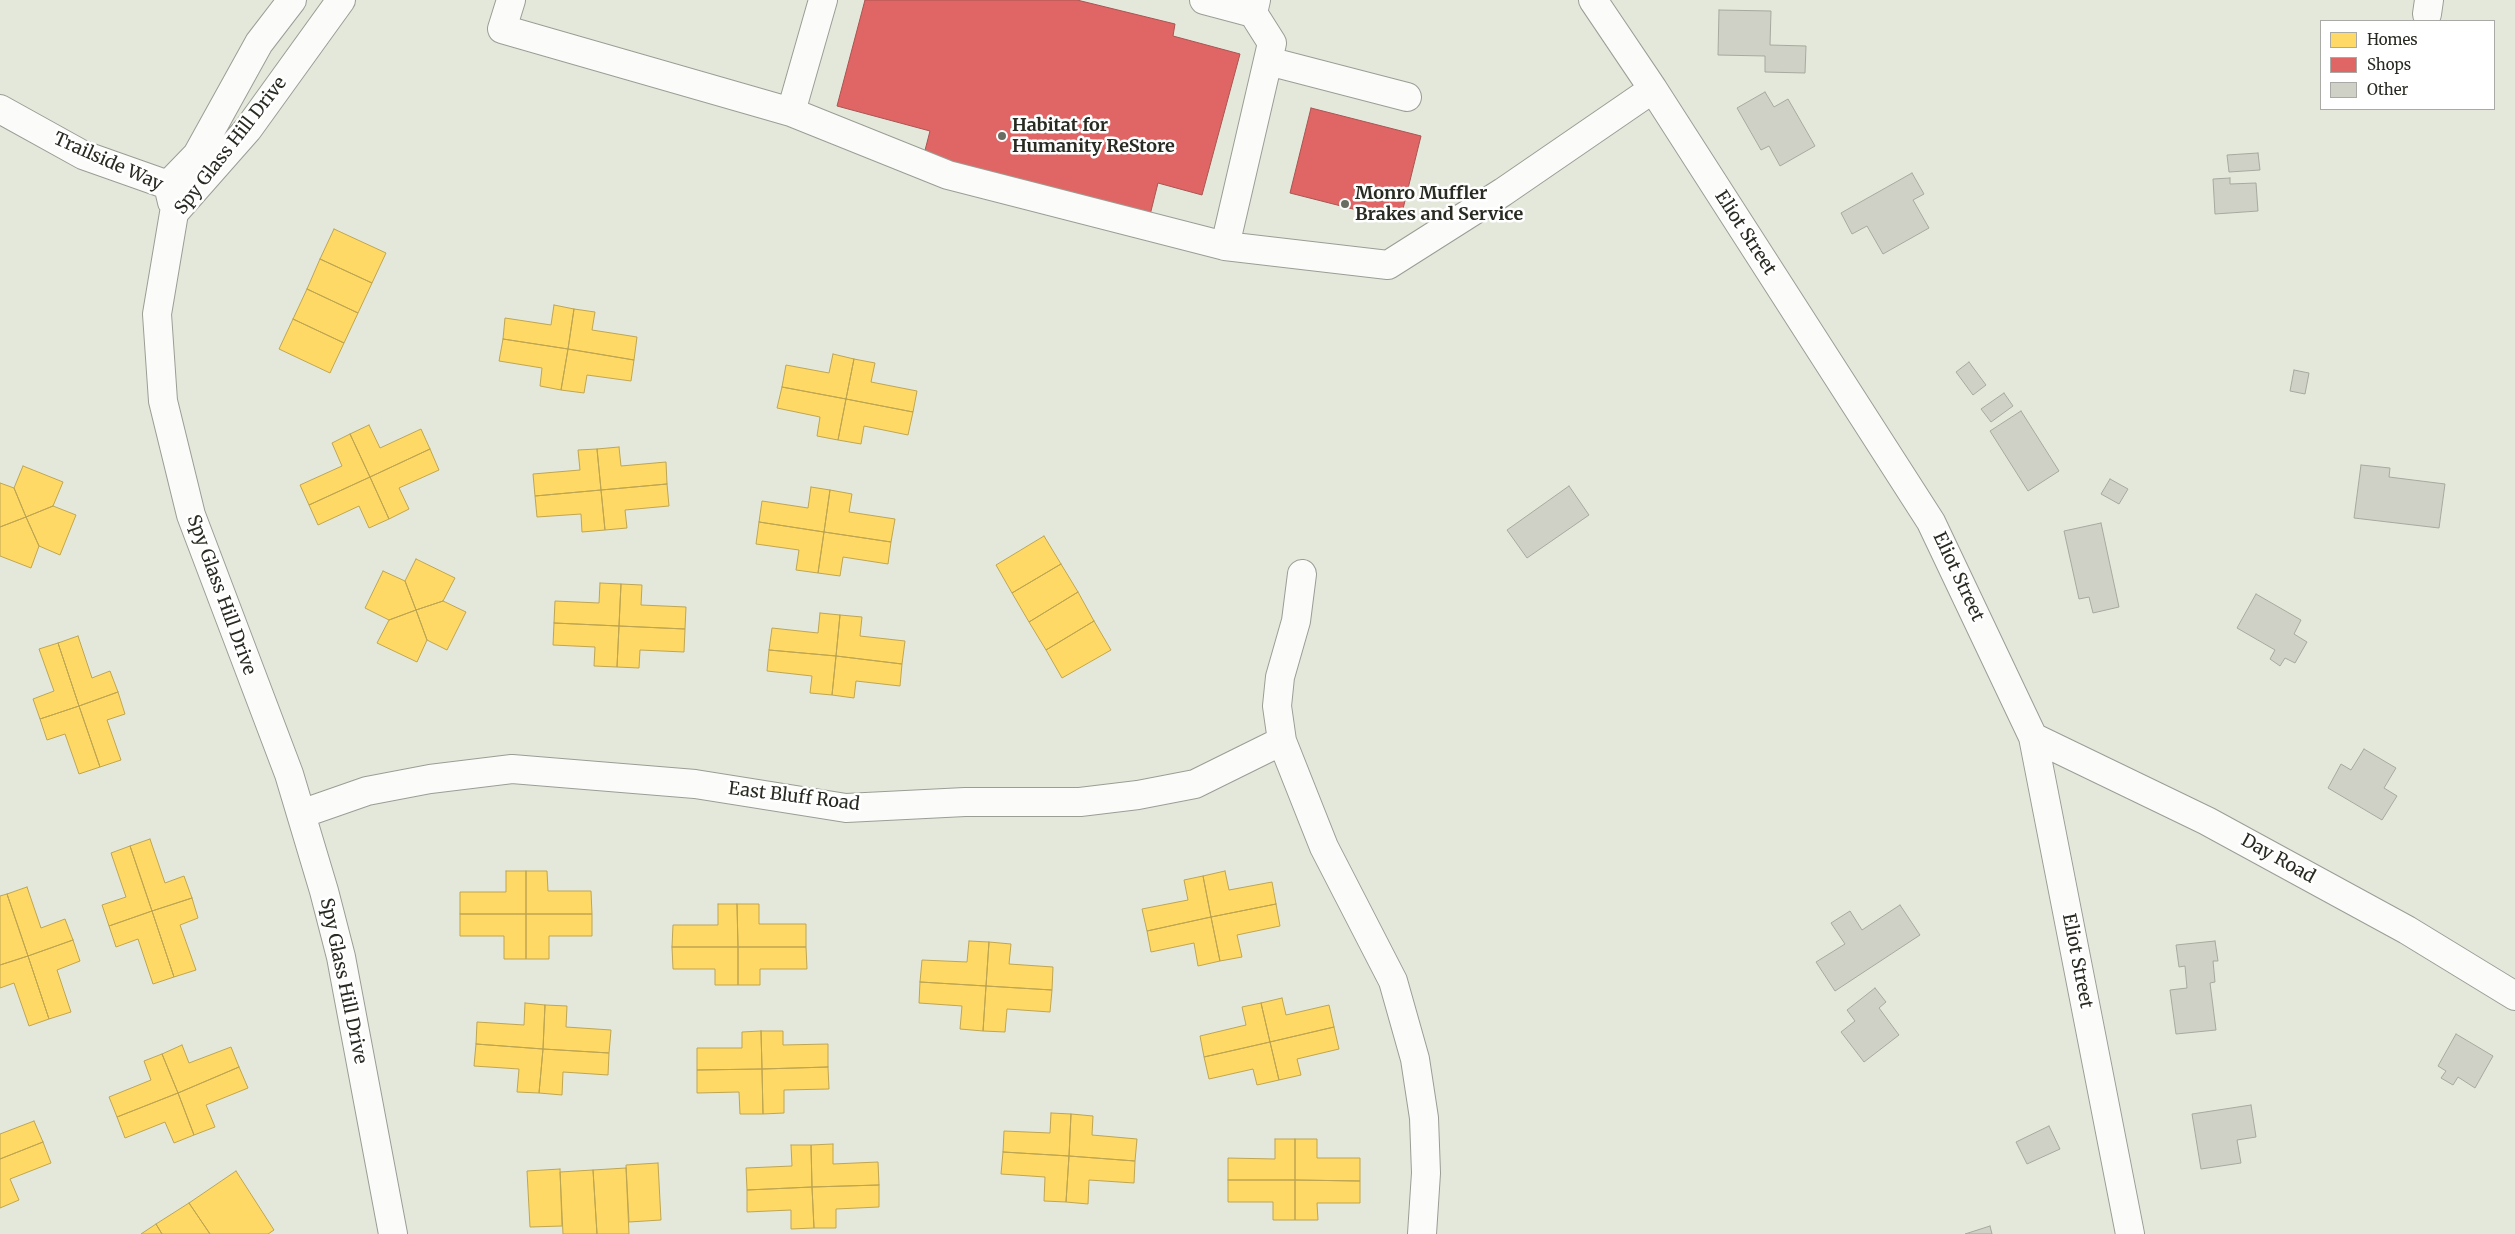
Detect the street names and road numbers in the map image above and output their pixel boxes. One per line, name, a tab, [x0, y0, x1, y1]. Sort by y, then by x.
street label: Spy Glass Hill Drive	[171, 73, 291, 219]
street label: Trailside Way	[50, 128, 166, 196]
street label: Eliot Street	[1710, 187, 1780, 279]
street label: Spy Glass Hill Drive	[182, 512, 260, 678]
street label: Eliot Street	[1928, 529, 1988, 625]
street label: East Bluff Road	[727, 778, 861, 816]
street label: Day Road	[2237, 830, 2319, 888]
street label: Spy Glass Hill Drive	[315, 896, 371, 1066]
street label: Eliot Street	[2057, 912, 2097, 1010]

